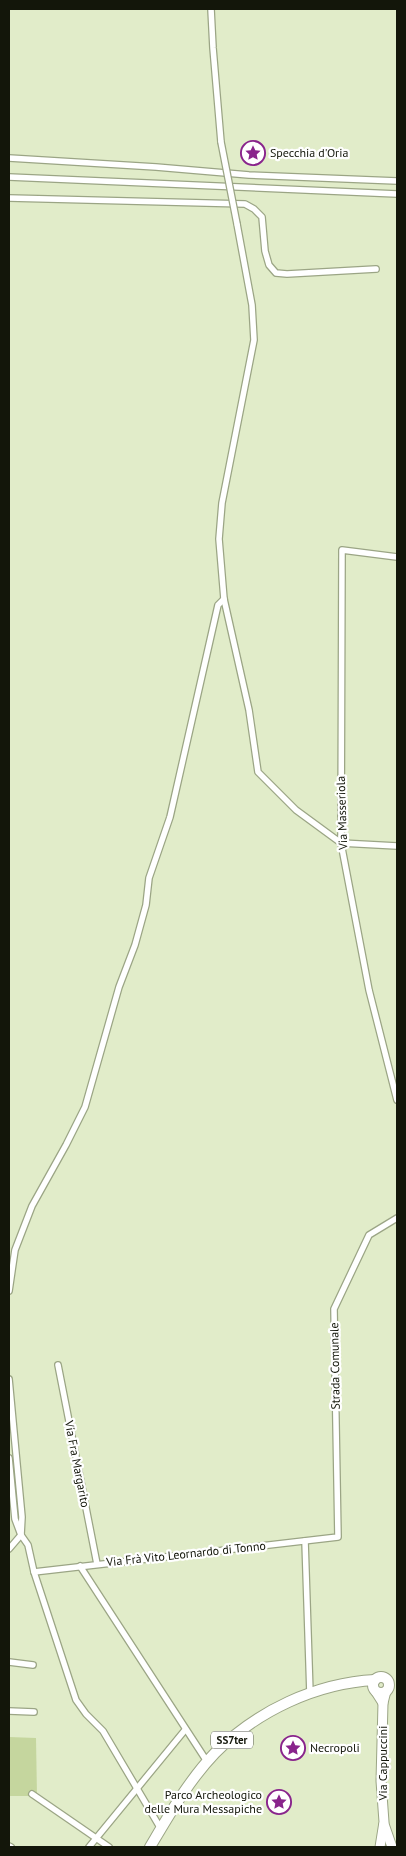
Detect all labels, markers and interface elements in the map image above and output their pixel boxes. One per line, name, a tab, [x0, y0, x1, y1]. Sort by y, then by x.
place icon: Specchia d'Oria	[240, 140, 266, 166]
place label: Specchia d'Oria	[270, 145, 348, 160]
street label: Via Masseriola	[333, 776, 350, 851]
street label: Strada Comunale	[326, 1322, 343, 1410]
street label: Via Fra Margarito	[62, 1418, 93, 1509]
street label: Via Frà Vito Leornardo di Tonno	[105, 1538, 266, 1569]
street label: Via Cappuccini	[375, 1726, 390, 1801]
road number: SS7ter	[211, 1732, 253, 1748]
place icon: Necropoli	[280, 1735, 306, 1761]
place label: Necropoli	[310, 1740, 360, 1755]
place label: Parco Archeologico delle Mura Messapiche	[145, 1787, 262, 1816]
place icon: Parco Archeologico delle Mura Messapiche	[266, 1789, 292, 1815]

